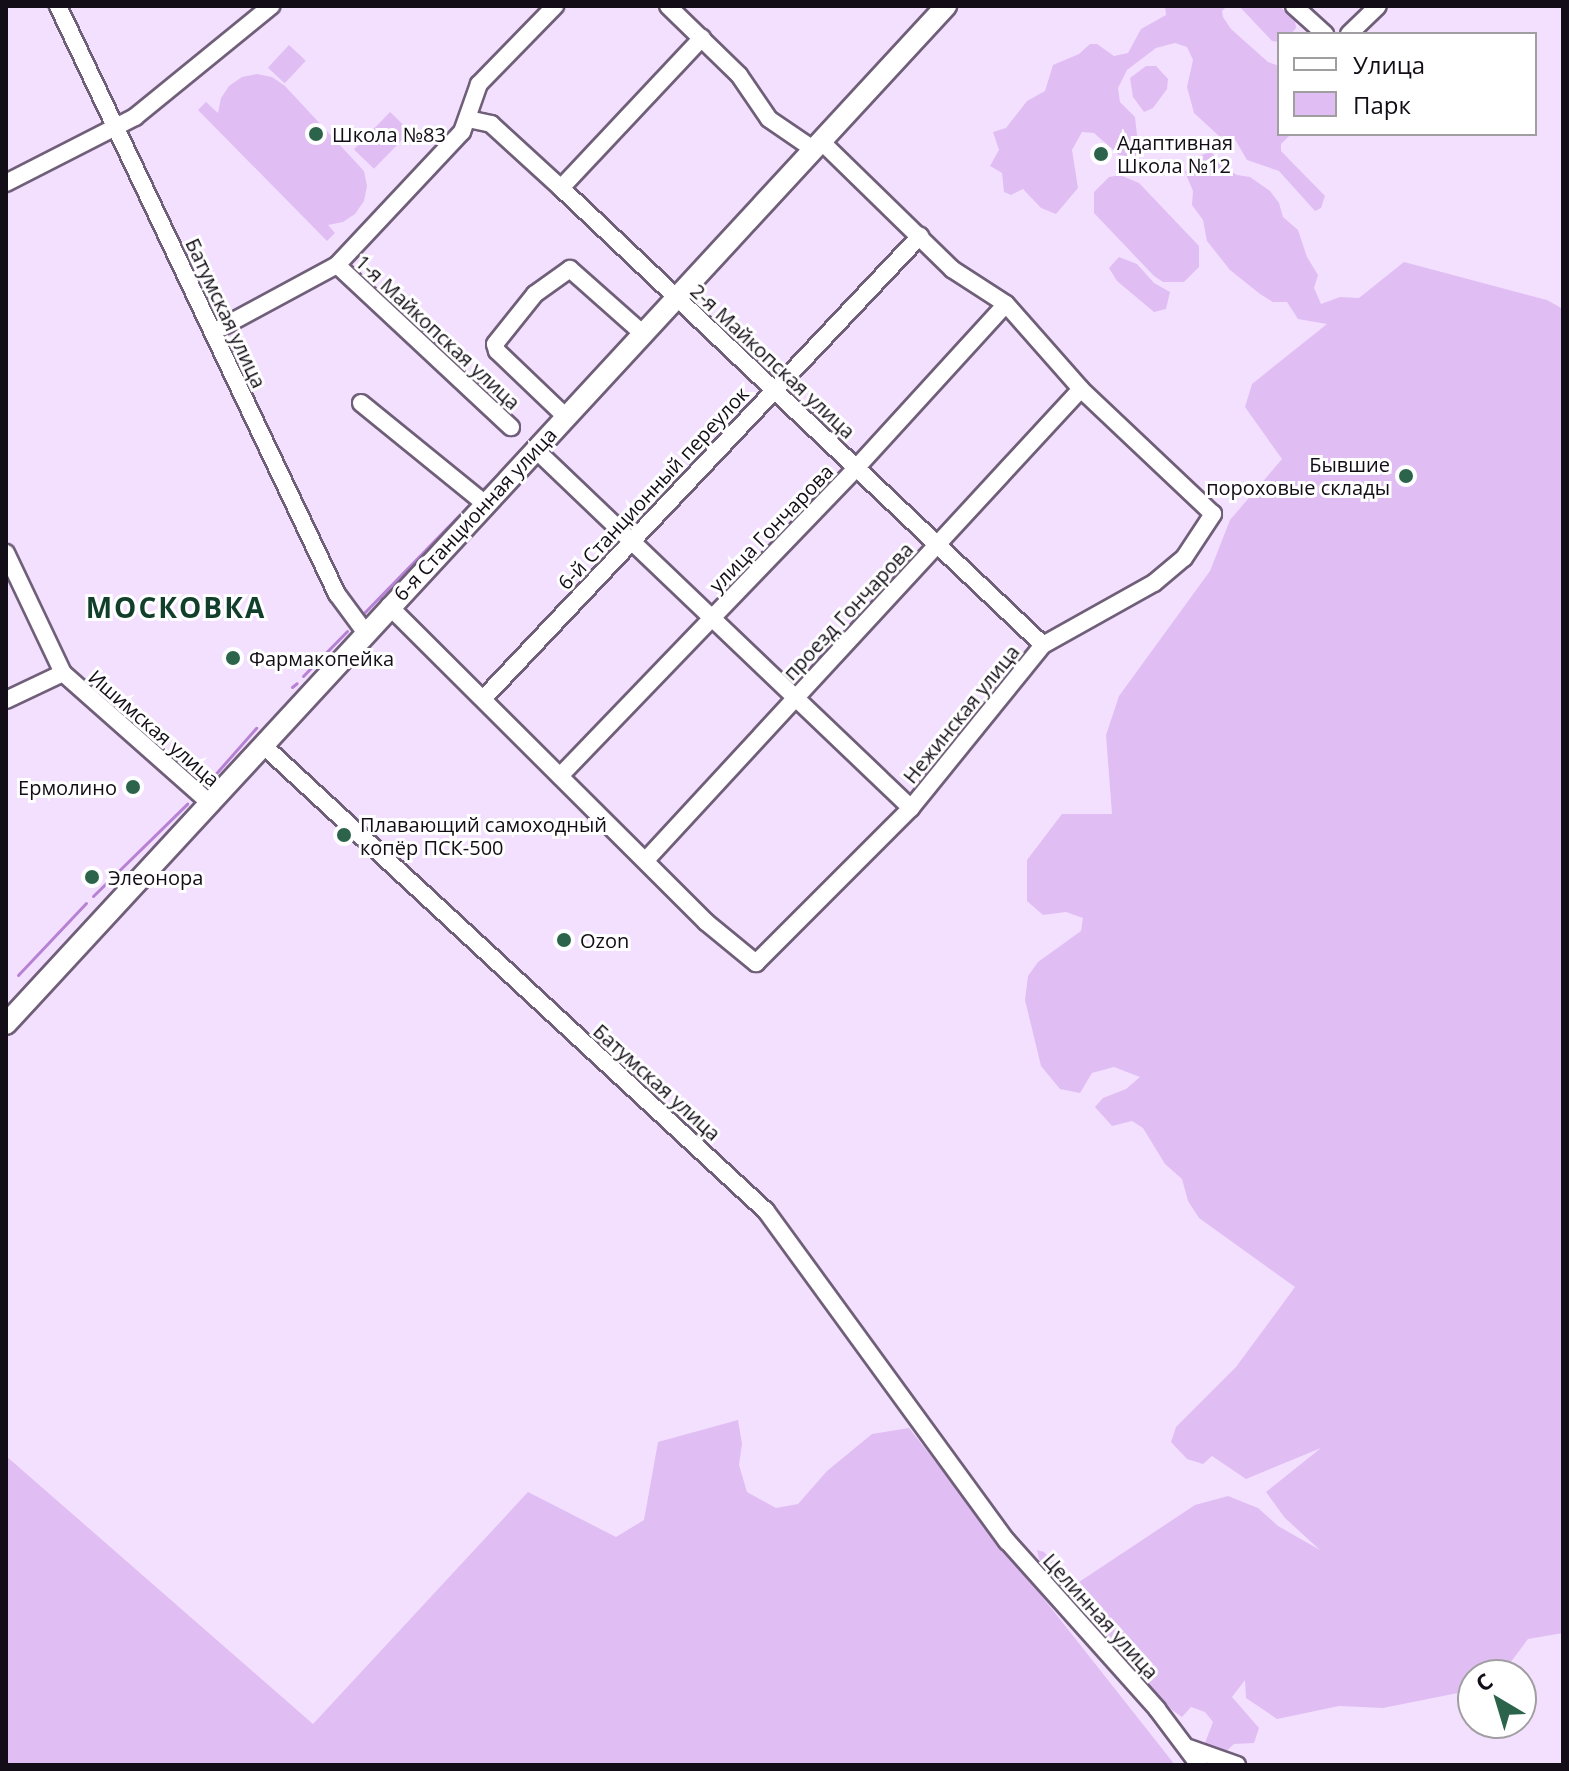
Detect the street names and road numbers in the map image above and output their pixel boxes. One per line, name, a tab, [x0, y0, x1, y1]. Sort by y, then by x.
street label: Батумская улица	[181, 234, 271, 392]
street label: 1-я Майкопская улица	[351, 250, 525, 414]
street label: 2-я Майкопская улица	[686, 279, 860, 443]
street label: 6-й Станционный переулок	[553, 382, 753, 594]
street label: 6-я Станционная улица	[389, 423, 561, 605]
street label: улица Гончарова	[704, 459, 838, 597]
street label: проезд Гончарова	[778, 537, 918, 685]
street label: Нежинская улица	[898, 640, 1024, 788]
street label: Ишимская улица	[84, 665, 224, 791]
street label: Батумская улица	[589, 1019, 725, 1145]
street label: Целинная улица	[1038, 1548, 1164, 1684]

